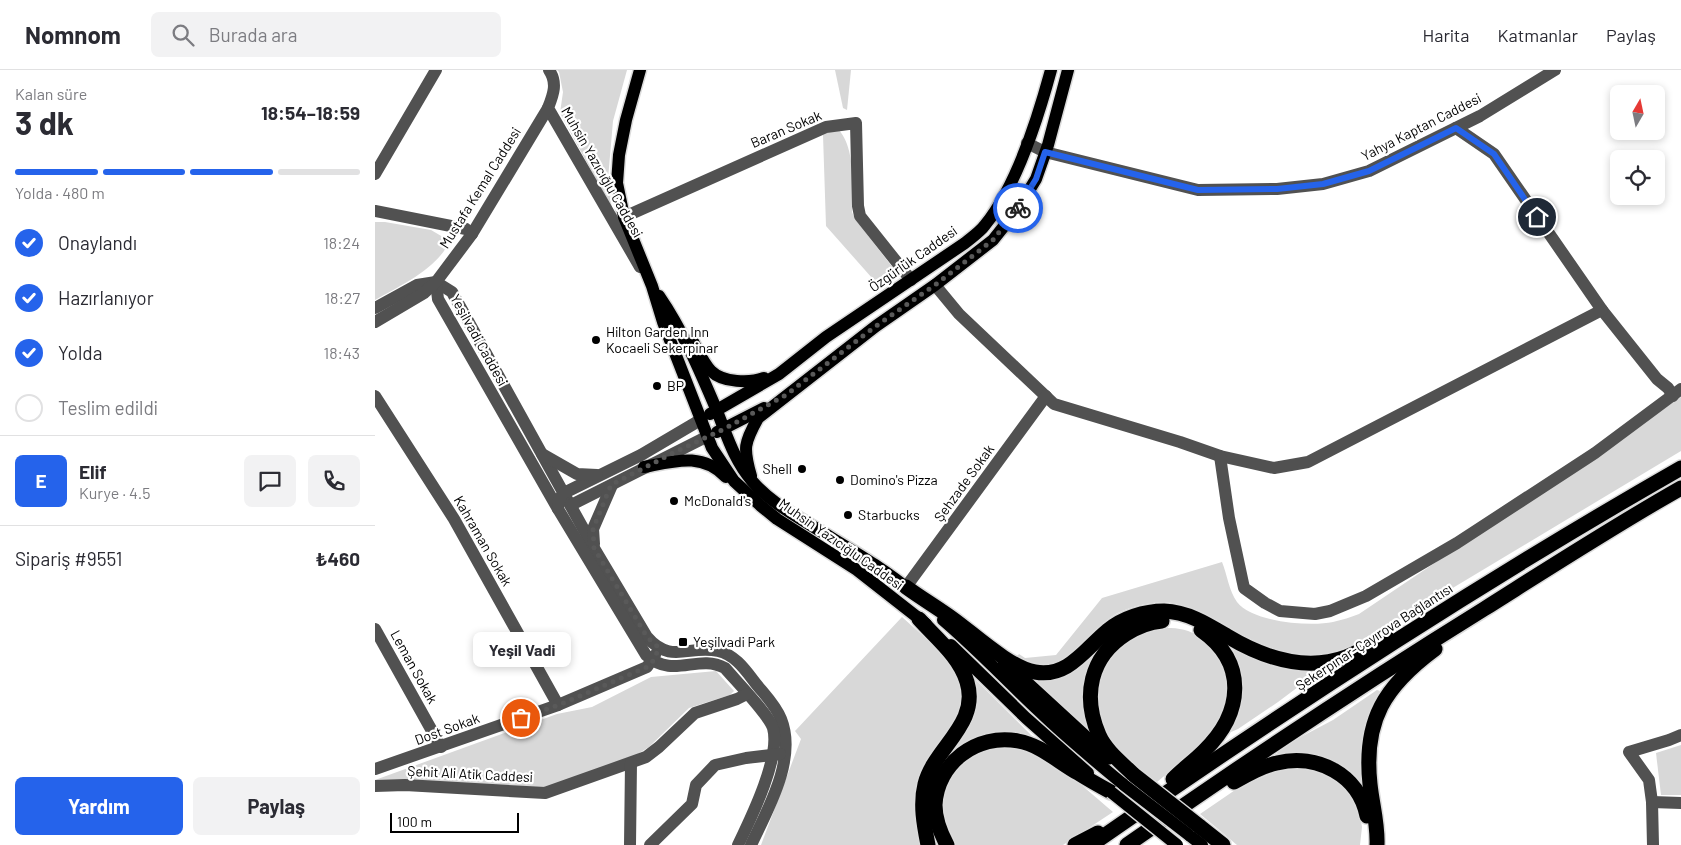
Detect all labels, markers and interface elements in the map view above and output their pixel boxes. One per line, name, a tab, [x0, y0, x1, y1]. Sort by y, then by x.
search box	[151, 12, 501, 57]
text: Nomnom	[25, 20, 121, 49]
icon: search	[169, 21, 197, 49]
text: Burada ara	[209, 23, 297, 46]
text: Harita	[1422, 24, 1470, 46]
text: Katmanlar	[1498, 24, 1578, 46]
text: Paylaş	[1606, 24, 1656, 46]
text: Kalan süre	[15, 84, 87, 103]
north arrow	[1610, 85, 1665, 140]
map controls	[1610, 85, 1665, 205]
street label: Yahya Kaptan Caddesi	[1358, 89, 1483, 164]
text: 18:54–18:59	[261, 101, 360, 124]
text: 3 dk	[15, 103, 74, 141]
street label: Muhsin Yazıcığlu Caddesi	[558, 103, 647, 240]
street label: Baran Sokak	[748, 106, 824, 151]
street label: Mustafa Kemal Caddesi	[435, 124, 524, 251]
button: locate	[1610, 150, 1665, 205]
text: Yolda · 480 m	[15, 183, 105, 202]
courier	[993, 183, 1043, 233]
icon: bike	[1004, 194, 1032, 222]
pin	[1516, 196, 1558, 238]
icon: home	[1523, 203, 1551, 231]
street label: Özgürlük Caddesi	[865, 222, 960, 295]
icon: check	[15, 229, 43, 257]
text: Onaylandı	[58, 231, 137, 254]
text: 18:24	[323, 233, 360, 252]
icon: check	[15, 284, 43, 312]
text: Hazırlanıyor	[58, 286, 154, 309]
text: 18:27	[324, 288, 360, 307]
street label: Yeşilvadi Caddesi	[447, 291, 512, 389]
place label: Hilton Garden Inn Kocaeli Sekerpinar	[606, 323, 718, 356]
marker: Hilton Garden Inn Kocaeli Sekerpinar	[590, 334, 602, 346]
icon: check	[15, 339, 43, 367]
text: Yolda	[58, 341, 102, 364]
text: 18:43	[324, 343, 360, 362]
place label: BP	[667, 377, 684, 394]
marker: BP	[651, 380, 663, 392]
text: Teslim edildi	[58, 396, 158, 419]
street label: Şehzade Sokak	[930, 441, 997, 525]
button: chat	[244, 455, 296, 507]
button: phone	[308, 455, 360, 507]
text: Elif	[79, 460, 107, 483]
place label: Shell	[762, 460, 792, 477]
marker: Shell	[796, 463, 808, 475]
text: E	[35, 469, 47, 492]
place label: Domino's Pizza	[850, 471, 938, 488]
marker: Domino's Pizza	[834, 474, 846, 486]
text: Kurye · 4.5	[79, 483, 151, 502]
place label: McDonald's	[684, 492, 752, 509]
street label: Kahraman Sokak	[451, 493, 516, 589]
street label: Muhsin Yazıcığlu Caddesi	[776, 494, 907, 593]
marker: McDonald's	[668, 495, 680, 507]
place label: Starbucks	[858, 506, 920, 523]
marker: Starbucks	[842, 509, 854, 521]
text: Sipariş #9551	[15, 547, 122, 570]
text: ₺460	[315, 547, 360, 570]
street label: Şekerpınar-Çayırova Bağlantısı	[1292, 579, 1455, 694]
street label: Leman Sokak	[387, 627, 442, 706]
callout: Yeşil Vadi	[472, 633, 570, 668]
place label: Yeşilvadi Park	[693, 633, 775, 650]
marker: Yeşilvadi Park	[677, 636, 689, 648]
text: Yeşil Vadi	[489, 640, 555, 659]
pin	[500, 697, 542, 739]
icon: bag	[507, 704, 535, 732]
street label: Dost Sokak	[412, 709, 482, 748]
street label: Şehit Ali Atik Caddesi	[407, 762, 533, 785]
button: Yardım	[15, 777, 183, 835]
button: Paylaş	[193, 777, 360, 835]
scale bar	[390, 810, 519, 833]
text: 100 m	[397, 813, 432, 830]

